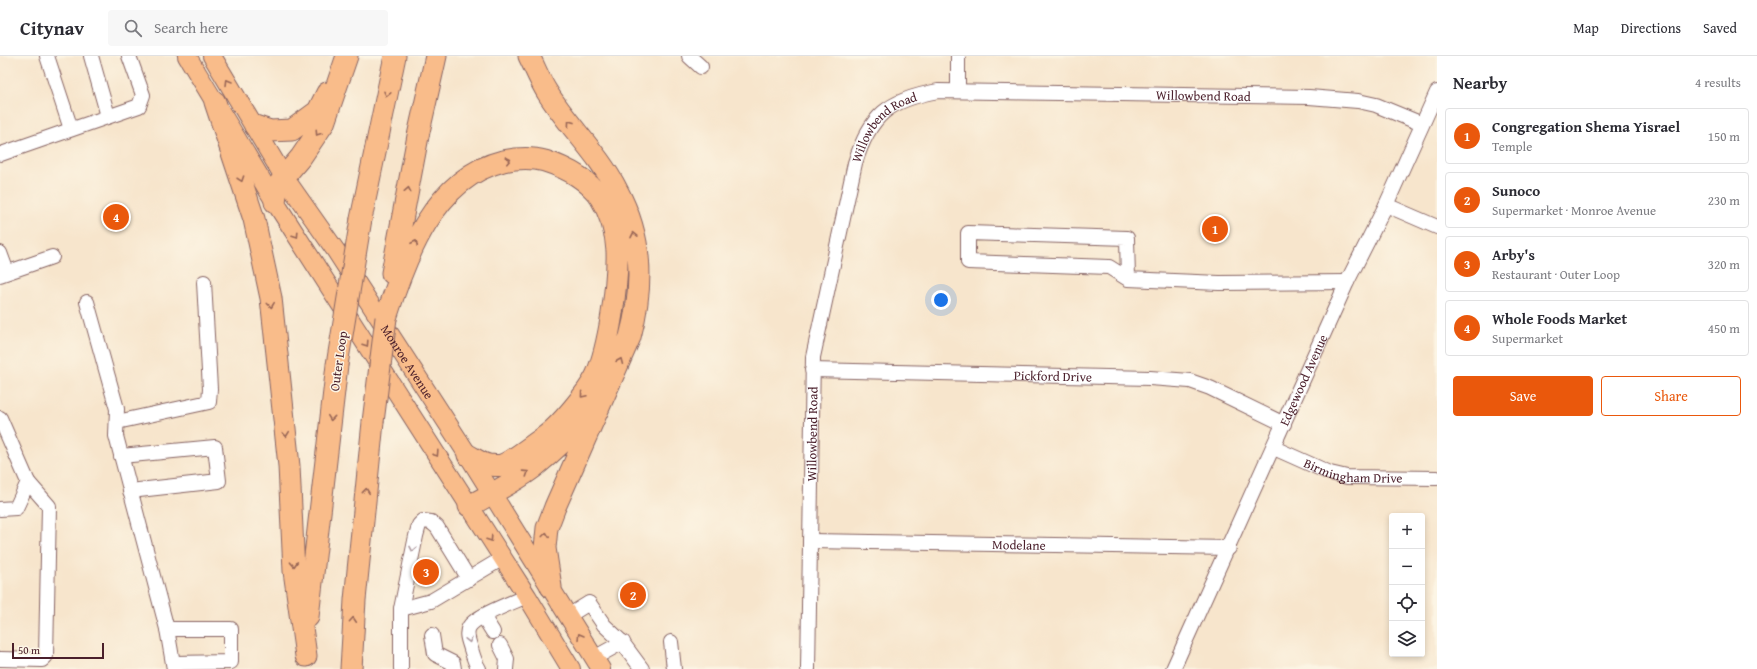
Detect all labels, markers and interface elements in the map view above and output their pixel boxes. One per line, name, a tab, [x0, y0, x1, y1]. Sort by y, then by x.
search box	[108, 10, 388, 46]
text: Citynav	[20, 14, 84, 42]
icon: search	[122, 17, 144, 39]
text: Search here	[154, 17, 228, 38]
text: Map	[1573, 18, 1599, 38]
text: Directions	[1621, 18, 1681, 38]
text: Saved	[1703, 18, 1737, 38]
text: Nearby	[1453, 70, 1507, 95]
text: 4 results	[1695, 73, 1741, 92]
one-way arrow	[225, 79, 233, 86]
street label: Willowbend Road	[1156, 86, 1251, 106]
street label: Willowbend Road	[847, 87, 919, 165]
one-way arrow	[383, 91, 392, 97]
text: Congregation Shema Yisrael	[1492, 116, 1680, 137]
one-way arrow	[568, 121, 575, 128]
text: 1	[1464, 127, 1470, 146]
text: 150 m	[1708, 127, 1740, 146]
one-way arrow	[315, 129, 322, 136]
text: Temple	[1492, 137, 1532, 156]
one-way arrow	[505, 156, 512, 165]
one-way arrow	[236, 175, 245, 182]
text: Sunoco	[1492, 180, 1540, 201]
one-way arrow	[403, 187, 412, 193]
text: 2	[1464, 191, 1470, 210]
text: 230 m	[1708, 191, 1740, 210]
text: Supermarket · Monroe Avenue	[1492, 201, 1656, 220]
pin: 4	[103, 202, 129, 232]
pin: 1	[1202, 214, 1228, 244]
one-way arrow	[291, 231, 299, 238]
one-way arrow	[631, 232, 639, 238]
one-way arrow	[410, 240, 418, 248]
text: Arby's	[1492, 244, 1535, 265]
text: 3	[1464, 255, 1470, 274]
text: 320 m	[1708, 255, 1740, 274]
text: Restaurant · Outer Loop	[1492, 265, 1620, 284]
your location	[931, 290, 951, 310]
one-way arrow	[267, 302, 276, 308]
text: Whole Foods Market	[1492, 308, 1627, 329]
text: 4	[1464, 319, 1470, 338]
text: 450 m	[1708, 319, 1740, 338]
street label: Monroe Avenue	[376, 321, 438, 403]
text: Supermarket	[1492, 329, 1563, 348]
street label: Outer Loop	[325, 330, 352, 392]
street label: Edgewood Avenue	[1275, 331, 1332, 429]
one-way arrow	[361, 340, 369, 347]
one-way arrow	[615, 358, 623, 365]
street label: Pickford Drive	[1014, 366, 1092, 387]
button: Save	[1453, 376, 1593, 416]
button: Share	[1601, 376, 1741, 416]
street label: Willowbend Road	[802, 386, 823, 482]
one-way arrow	[581, 391, 588, 398]
one-way arrow	[327, 415, 336, 421]
one-way arrow	[281, 431, 290, 437]
one-way arrow	[431, 450, 439, 457]
street label: Birmingham Drive	[1301, 454, 1403, 488]
one-way arrow	[521, 471, 528, 478]
one-way arrow	[361, 488, 370, 494]
map controls	[1389, 513, 1425, 657]
button: +	[1389, 513, 1425, 549]
one-way arrow	[542, 532, 551, 538]
one-way arrow	[486, 535, 493, 542]
street label: Modelane	[992, 535, 1046, 555]
one-way arrow	[409, 546, 418, 552]
button: −	[1389, 549, 1425, 585]
pin: 3	[413, 557, 439, 587]
one-way arrow	[289, 561, 298, 567]
pin: 2	[620, 580, 646, 610]
button: locate	[1389, 585, 1425, 621]
one-way arrow	[349, 617, 358, 623]
button: layers	[1389, 621, 1425, 657]
one-way arrow	[577, 633, 585, 640]
one-way arrow	[464, 636, 472, 643]
scale bar	[12, 641, 104, 660]
text: 50 m	[18, 642, 40, 658]

